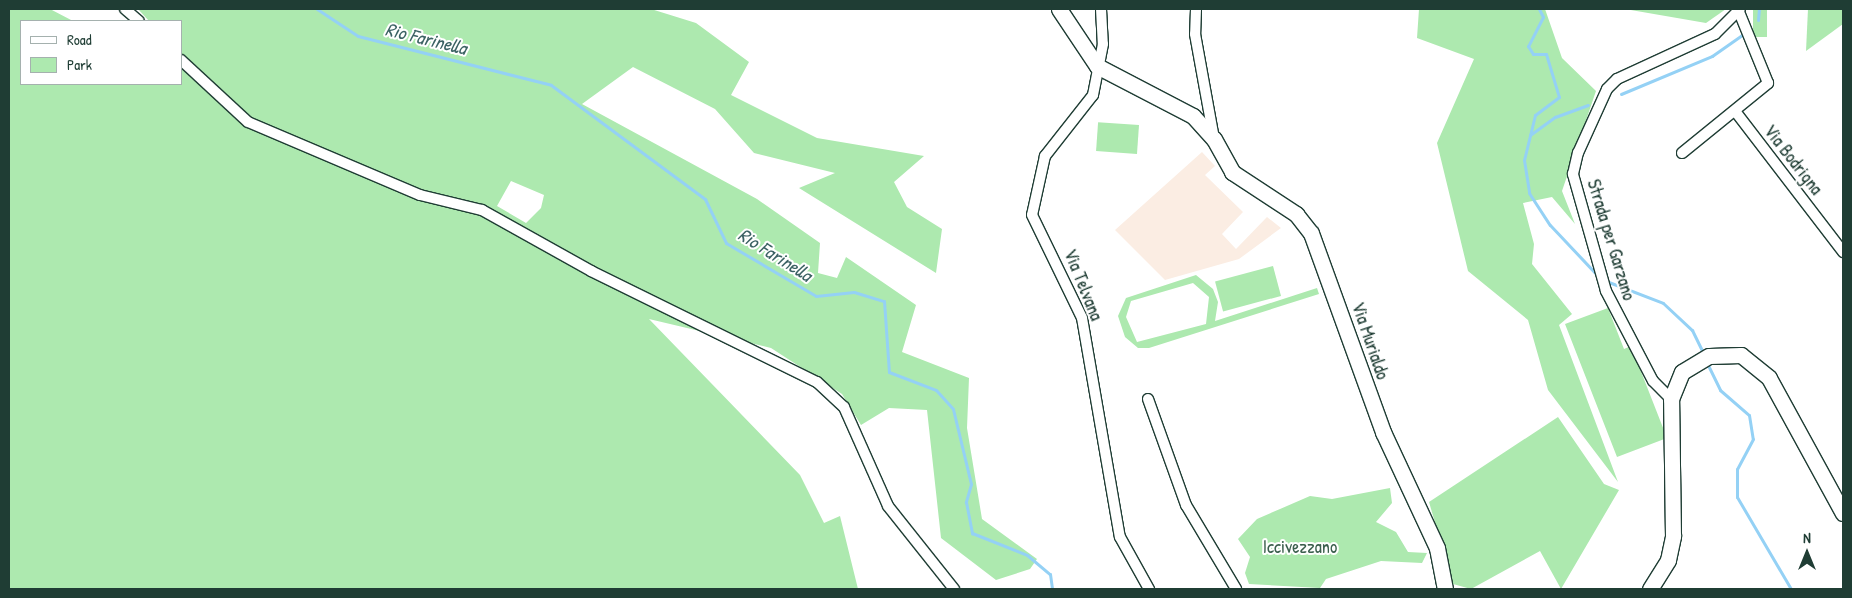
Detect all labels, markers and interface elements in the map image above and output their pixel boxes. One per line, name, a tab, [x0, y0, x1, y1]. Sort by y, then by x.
water label: Rio Farinella	[383, 18, 469, 60]
legend	[20, 20, 182, 85]
text: Road	[67, 29, 92, 50]
text: Park	[67, 54, 92, 75]
street label: Via Bodrigna	[1759, 121, 1827, 199]
street label: Strada per Garzano	[1582, 177, 1640, 303]
water label: Rio Farinella	[734, 223, 816, 287]
street label: Via Telvana	[1059, 246, 1107, 324]
street label: Via Murialdo	[1347, 300, 1393, 382]
north arrow	[1782, 528, 1832, 578]
text: N	[1803, 528, 1811, 547]
park label: Iccivezzano	[1263, 536, 1337, 558]

